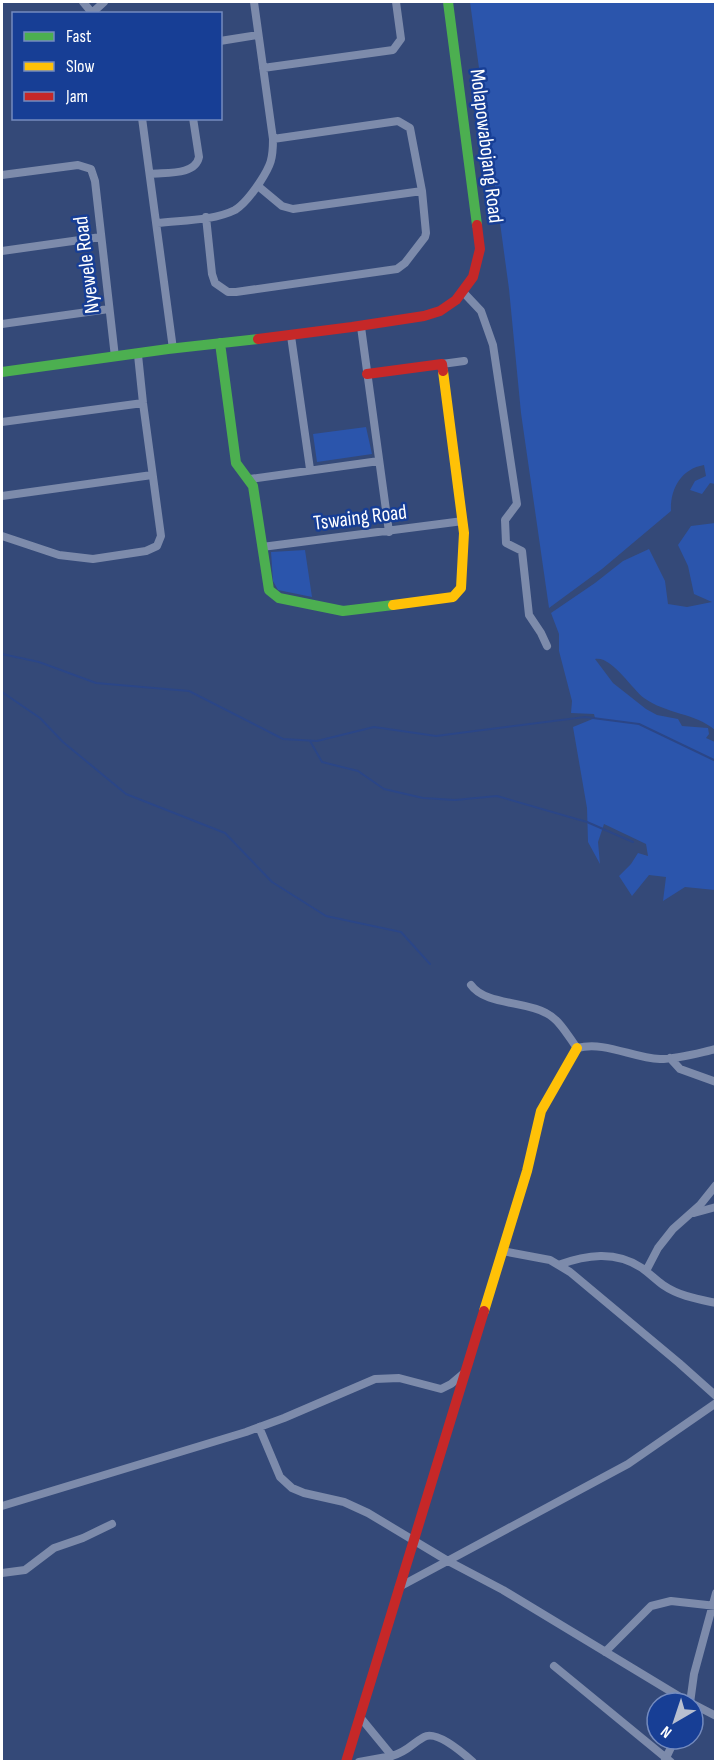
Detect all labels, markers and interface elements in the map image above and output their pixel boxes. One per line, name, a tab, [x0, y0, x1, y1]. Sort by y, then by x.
legend	[12, 12, 222, 120]
text: Fast	[66, 26, 92, 47]
text: Slow	[66, 56, 95, 77]
street label: Molapowabojang Road	[465, 68, 508, 225]
text: Jam	[65, 86, 88, 107]
street label: Nyewele Road	[68, 215, 105, 315]
street label: Tswaing Road	[312, 499, 408, 536]
north arrow	[645, 1691, 705, 1751]
text: N	[657, 1721, 676, 1742]

